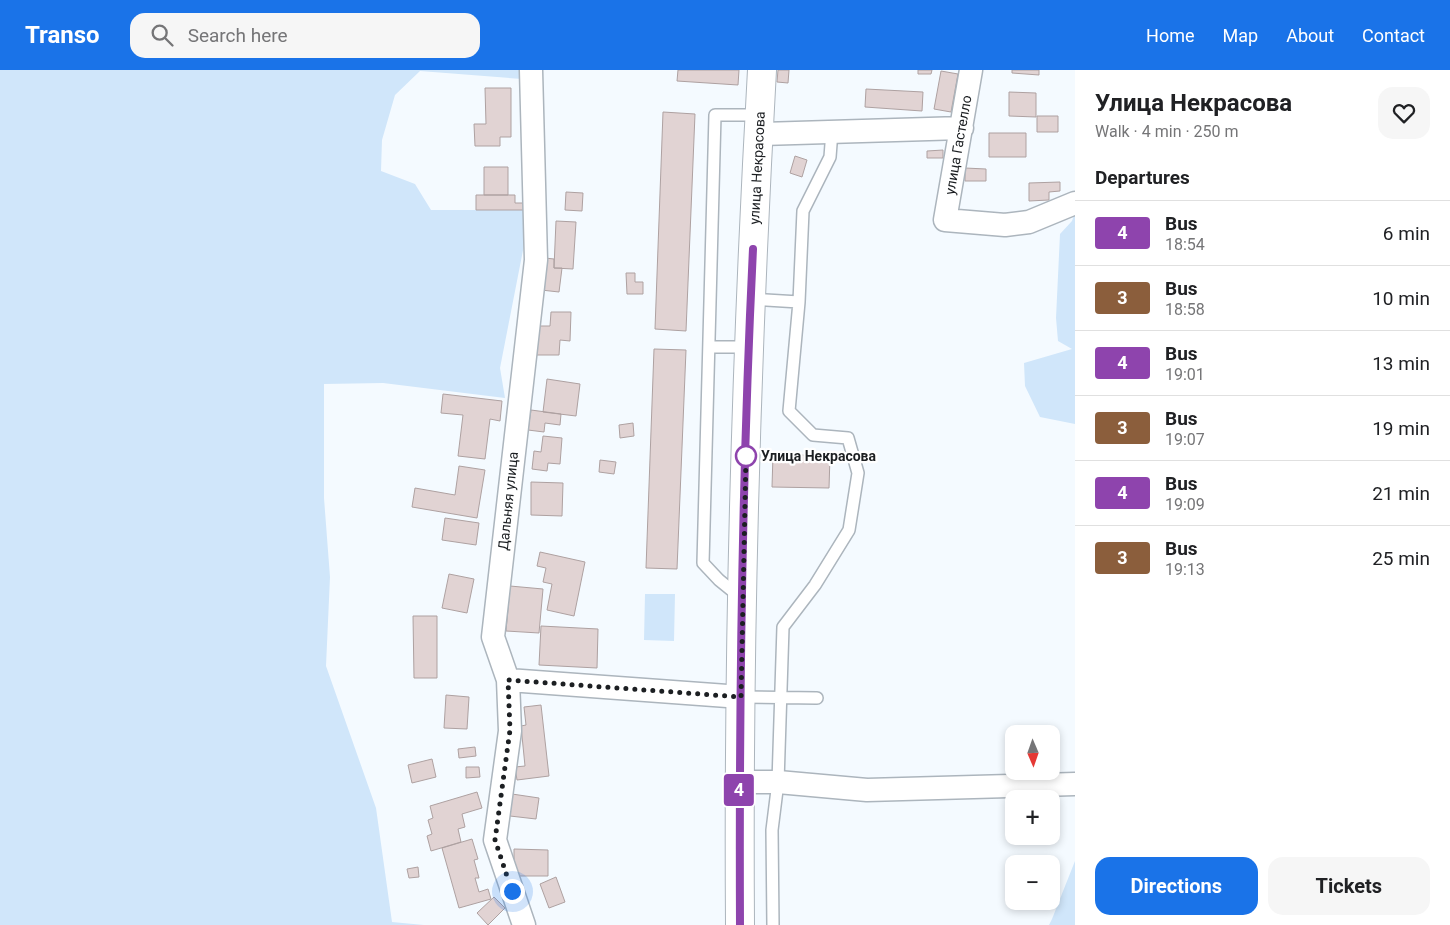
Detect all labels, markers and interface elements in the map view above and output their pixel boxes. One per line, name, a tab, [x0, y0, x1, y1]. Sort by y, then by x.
search box	[130, 13, 480, 58]
text: Transo	[25, 21, 100, 49]
icon: search	[148, 21, 176, 49]
text: Search here	[188, 24, 288, 47]
text: Home	[1146, 25, 1195, 46]
text: Map	[1223, 25, 1258, 46]
text: About	[1286, 25, 1334, 46]
text: Contact	[1362, 25, 1425, 46]
button: heart	[1378, 87, 1430, 139]
text: Улица Некрасова	[1095, 89, 1292, 117]
street label: улица Гастелло	[941, 94, 975, 196]
street label: улица Некрасова	[746, 111, 768, 225]
text: Walk · 4 min · 250 m	[1095, 122, 1239, 141]
text: Departures	[1095, 166, 1190, 189]
text: Bus	[1165, 212, 1198, 235]
text: 4	[1117, 222, 1128, 243]
text: 6 min	[1383, 222, 1430, 245]
text: 18:54	[1165, 235, 1205, 254]
text: Bus	[1165, 277, 1198, 300]
text: 3	[1117, 287, 1128, 308]
text: 10 min	[1372, 287, 1430, 310]
text: 18:58	[1165, 300, 1205, 319]
text: Bus	[1165, 342, 1198, 365]
text: 4	[1117, 352, 1128, 373]
text: 13 min	[1372, 352, 1430, 375]
text: 19:01	[1165, 365, 1205, 384]
text: Bus	[1165, 407, 1198, 430]
text: 3	[1117, 417, 1128, 438]
text: 19 min	[1372, 417, 1430, 440]
text: 19:07	[1165, 430, 1205, 449]
marker: Улица Некрасова	[735, 445, 757, 467]
place label: Улица Некрасова	[761, 448, 877, 464]
street label: Дальняя улица	[495, 451, 521, 551]
text: Bus	[1165, 472, 1198, 495]
text: 4	[1117, 482, 1128, 503]
text: 21 min	[1372, 482, 1430, 505]
text: 19:09	[1165, 495, 1205, 514]
text: Bus	[1165, 537, 1198, 560]
text: 3	[1117, 547, 1128, 568]
text: 25 min	[1372, 547, 1430, 570]
text: 19:13	[1165, 560, 1205, 579]
north arrow	[1005, 725, 1060, 780]
map controls	[1005, 725, 1060, 910]
line badge: 4	[723, 774, 755, 806]
text: 4	[734, 779, 744, 800]
button: +	[1005, 790, 1060, 845]
button: −	[1005, 855, 1060, 910]
button: Directions	[1095, 857, 1258, 915]
button: Tickets	[1268, 857, 1430, 915]
your location	[500, 879, 525, 904]

